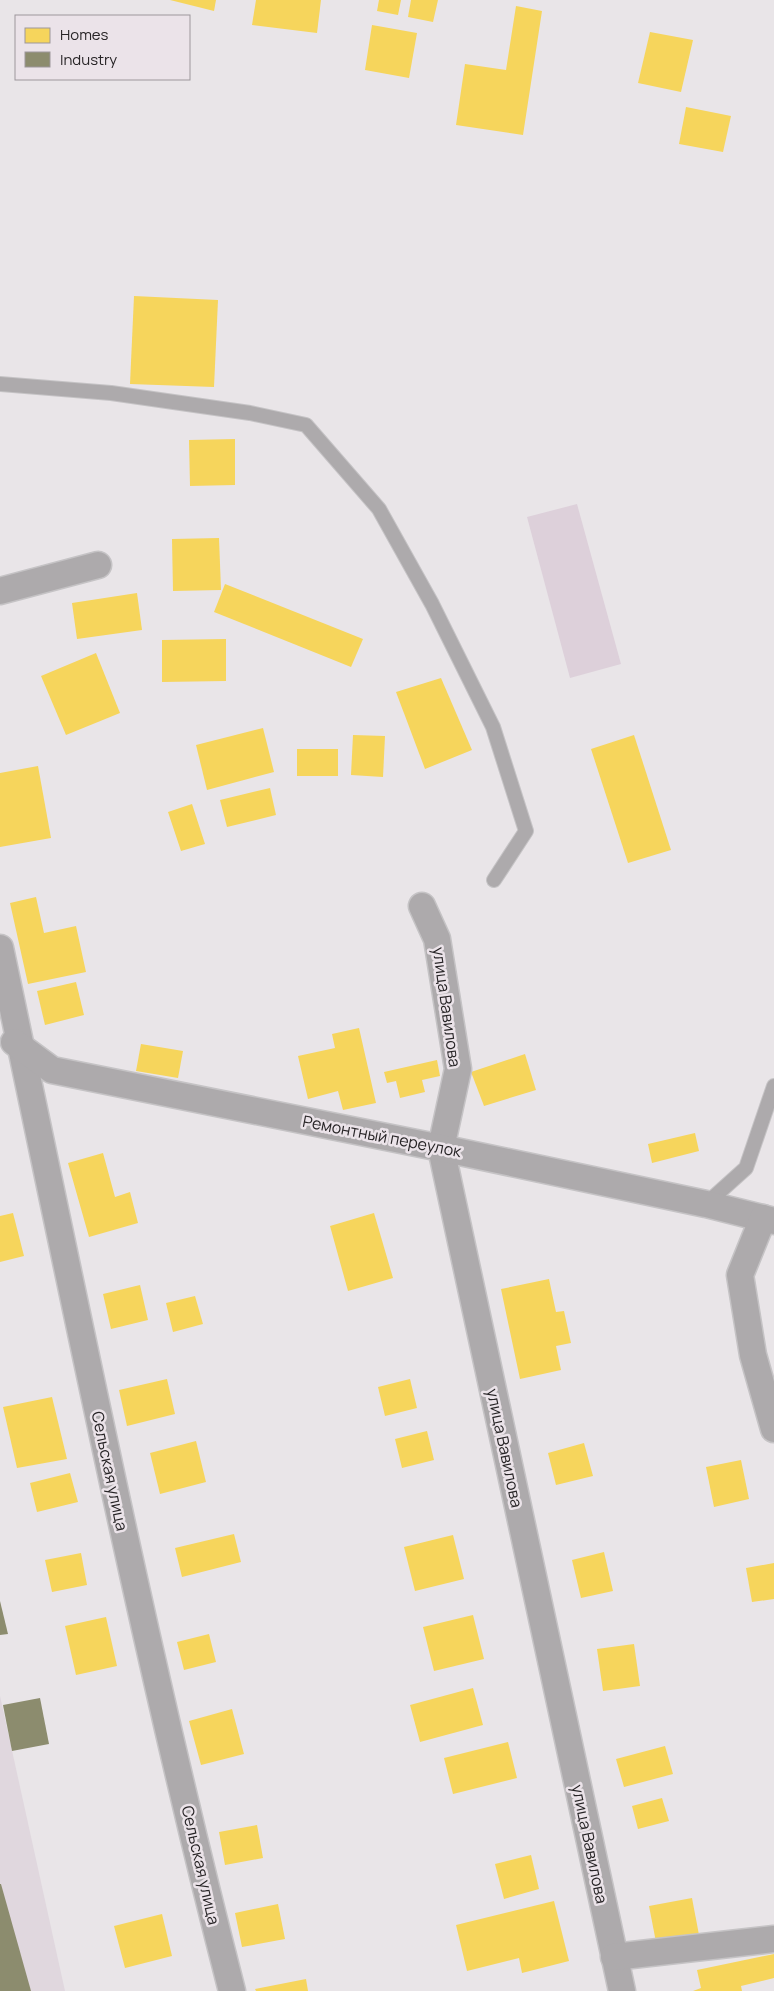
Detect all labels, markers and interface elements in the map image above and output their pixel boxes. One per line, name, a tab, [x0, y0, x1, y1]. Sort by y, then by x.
legend	[15, 15, 190, 80]
text: Homes	[60, 24, 109, 45]
text: Industry	[60, 49, 117, 70]
street label: улица Вавилова	[428, 946, 466, 1068]
street label: Ремонтный переулок	[301, 1110, 464, 1162]
street label: улица Вавилова	[482, 1387, 528, 1509]
street label: Сельская улица	[87, 1409, 133, 1533]
street label: улица Вавилова	[567, 1783, 613, 1905]
street label: Сельская улица	[177, 1803, 225, 1927]

